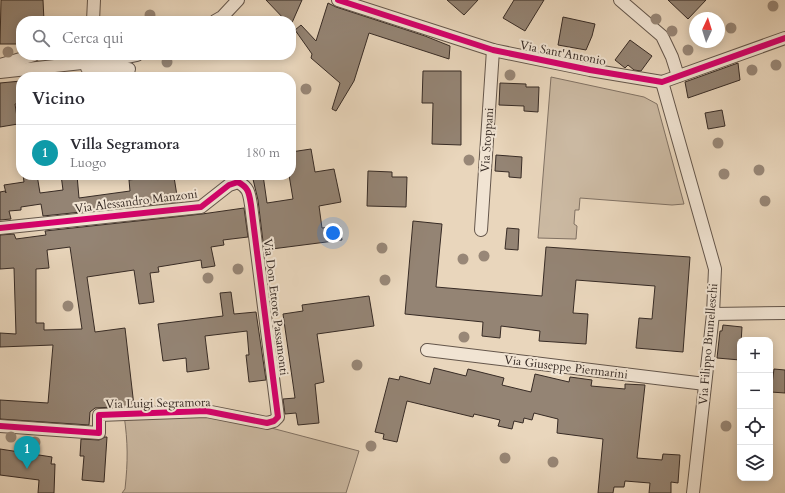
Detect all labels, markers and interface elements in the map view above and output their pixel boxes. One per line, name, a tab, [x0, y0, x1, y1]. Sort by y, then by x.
north arrow	[689, 12, 725, 48]
search box	[16, 16, 296, 60]
icon: search	[30, 27, 52, 49]
text: Cerca qui	[62, 28, 124, 48]
street label: Via Sant'Antonio	[519, 37, 608, 69]
text: Vicino	[32, 87, 85, 110]
street label: Via Stoppani	[477, 106, 497, 173]
text: Villa Segramora	[70, 134, 180, 154]
text: 1	[42, 144, 48, 162]
text: 180 m	[246, 144, 280, 162]
text: Luogo	[70, 154, 106, 172]
street label: Via Alessandro Manzoni	[74, 185, 199, 216]
your location	[323, 223, 343, 243]
street label: Via Don Ettore Passamonti	[260, 238, 292, 377]
street label: Via Filippo Brunelleschi	[695, 282, 721, 406]
map controls	[737, 337, 773, 481]
button: +	[737, 337, 773, 373]
street label: Via Giuseppe Piermarini	[503, 351, 629, 383]
button: −	[737, 373, 773, 409]
street label: Via Luigi Segramora	[105, 394, 211, 412]
button: locate	[737, 409, 773, 445]
pin: 1	[14, 436, 40, 469]
button: layers	[737, 445, 773, 481]

